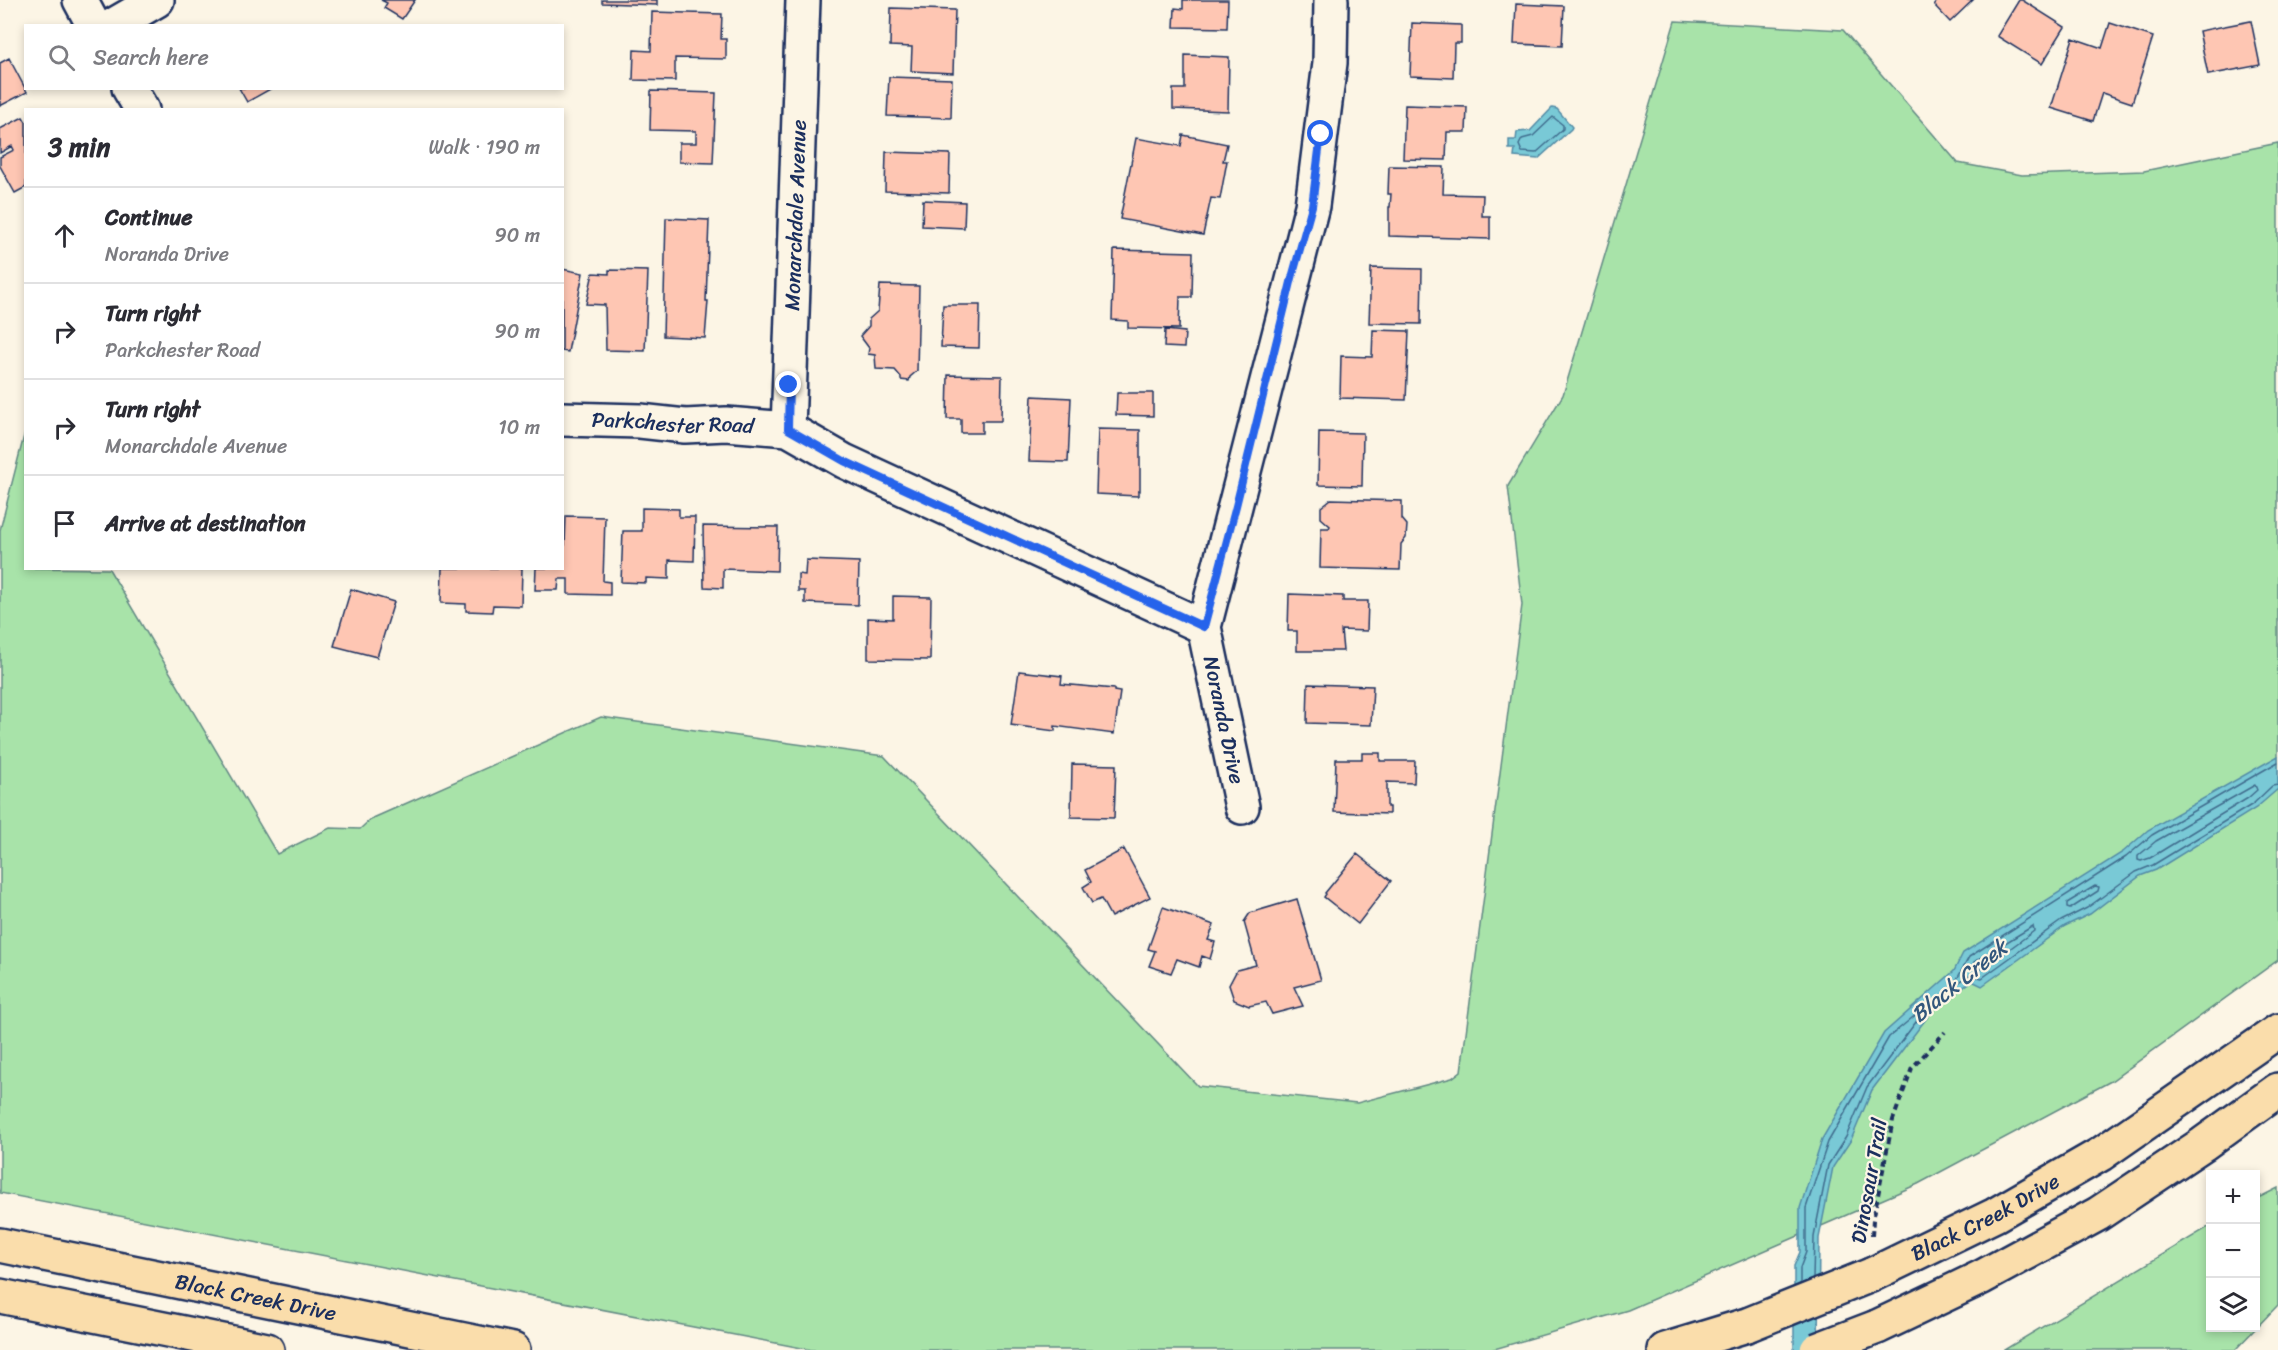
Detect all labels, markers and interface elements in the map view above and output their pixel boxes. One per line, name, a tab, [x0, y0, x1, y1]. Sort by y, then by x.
search box	[24, 24, 564, 90]
text: Search here	[93, 38, 209, 77]
icon: search	[45, 41, 78, 74]
street label: Monarchdale Avenue	[773, 119, 818, 311]
route start	[1307, 120, 1333, 146]
text: 3 min	[48, 124, 110, 170]
text: Walk · 190 m	[428, 130, 540, 165]
text: Continue	[105, 198, 193, 237]
text: 90 m	[495, 218, 540, 253]
icon: ahead	[48, 219, 81, 252]
text: Noranda Drive	[105, 237, 229, 272]
text: Turn right	[105, 294, 200, 333]
text: 90 m	[495, 314, 540, 349]
icon: right	[48, 315, 81, 348]
text: Parkchester Road	[105, 333, 260, 368]
route end	[775, 371, 801, 397]
text: Turn right	[105, 390, 200, 429]
street label: Parkchester Road	[591, 401, 757, 445]
text: 10 m	[498, 410, 540, 445]
icon: right	[48, 411, 81, 444]
text: Monarchdale Avenue	[105, 429, 287, 464]
text: Arrive at destination	[105, 504, 306, 543]
icon: arrive	[48, 507, 81, 540]
street label: Noranda Drive	[1192, 652, 1256, 788]
water label: Black Creek	[1902, 927, 2019, 1033]
street label: Dinosaur Trail	[1839, 1114, 1899, 1247]
street label: Black Creek Drive	[1904, 1162, 2067, 1272]
map controls	[2206, 1170, 2260, 1332]
button: +	[2206, 1170, 2260, 1224]
button: −	[2206, 1224, 2260, 1278]
street label: Black Creek Drive	[172, 1262, 340, 1332]
button: layers	[2206, 1278, 2260, 1332]

